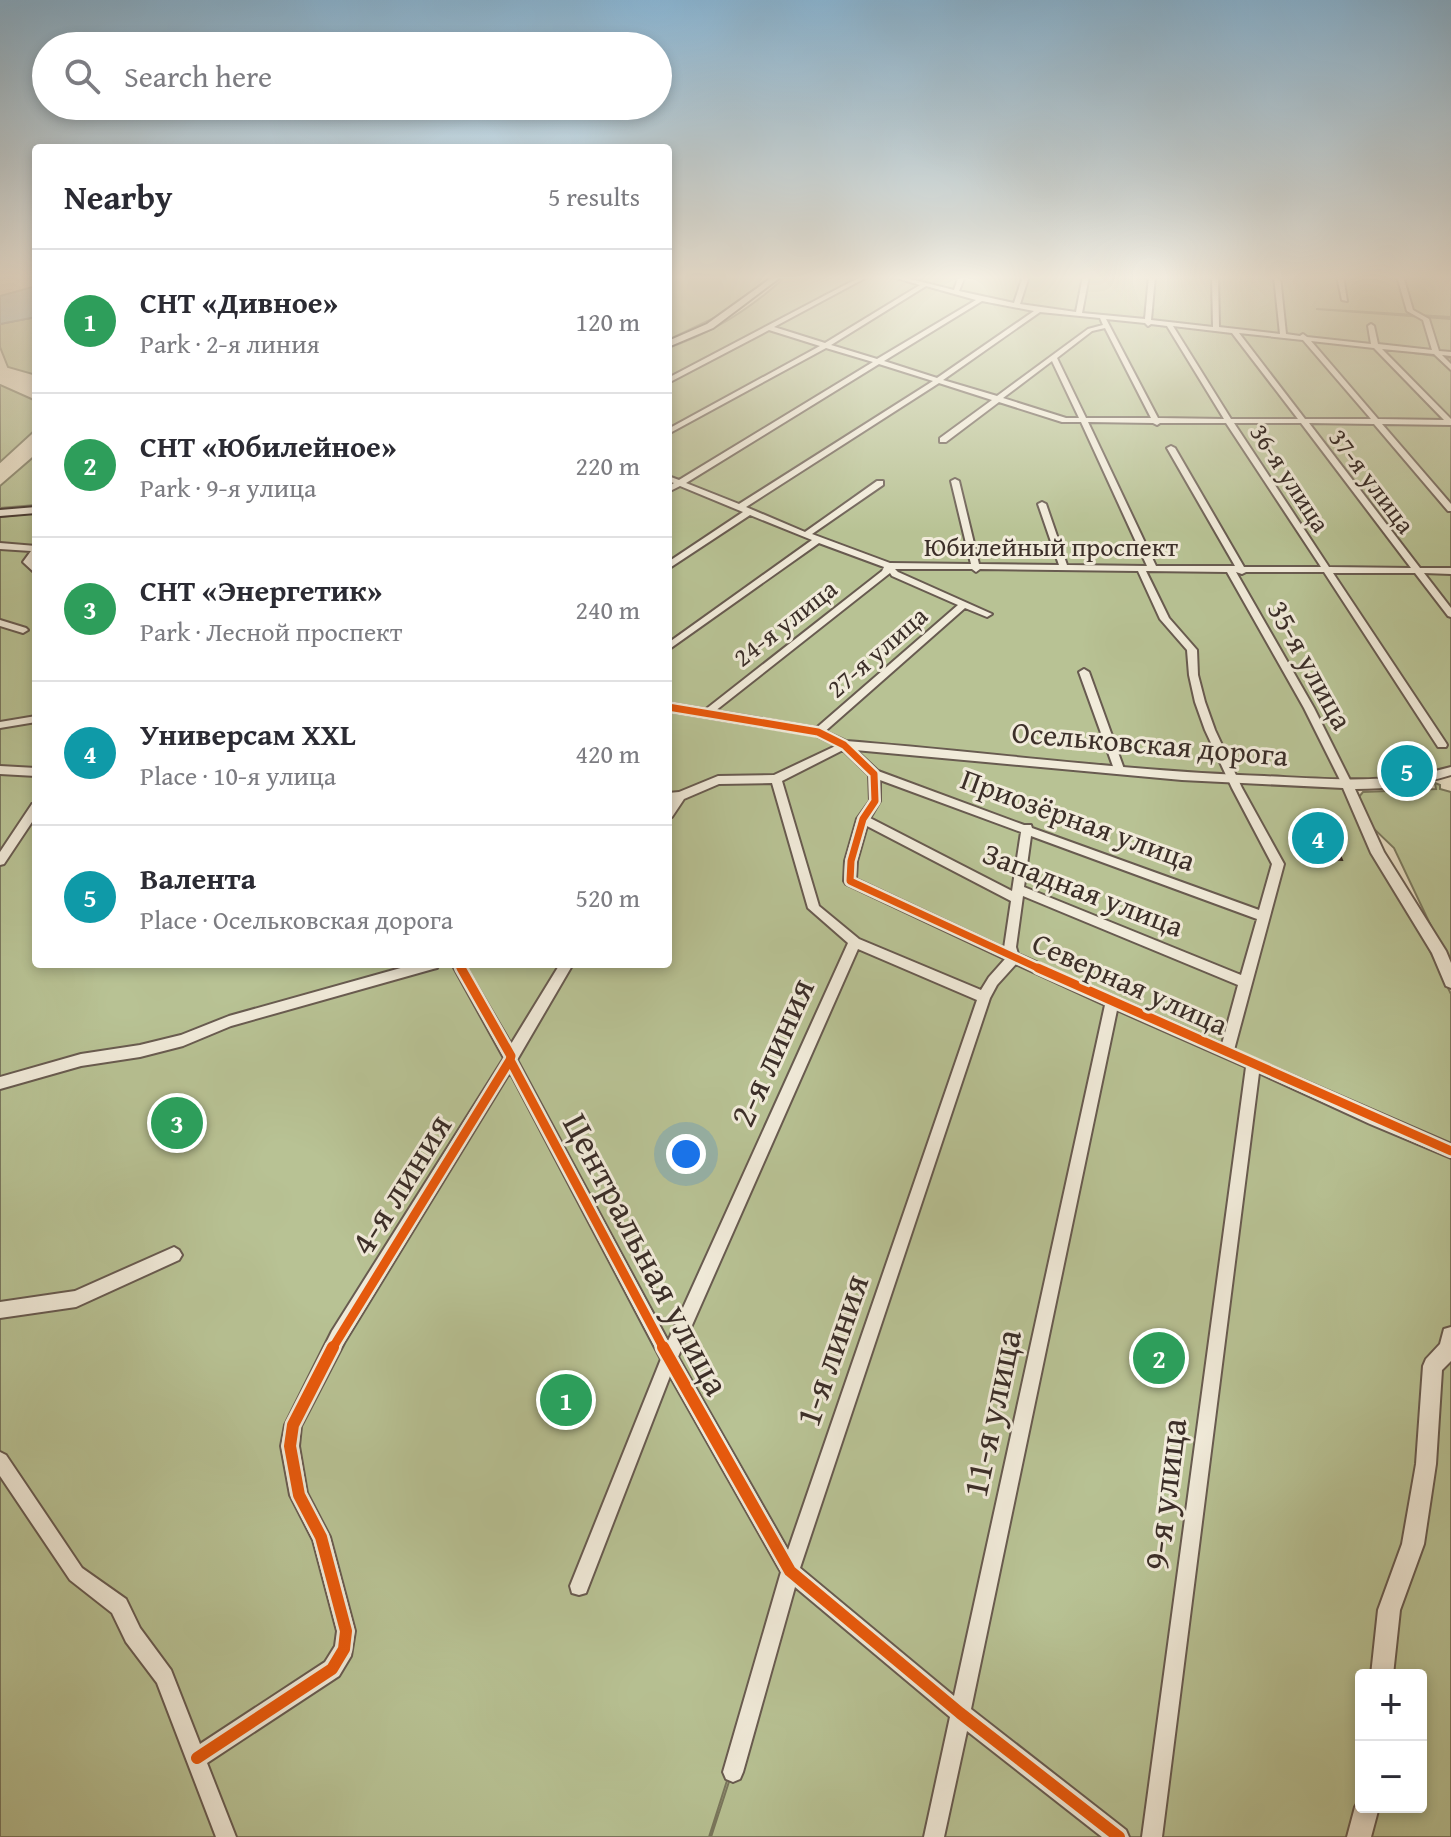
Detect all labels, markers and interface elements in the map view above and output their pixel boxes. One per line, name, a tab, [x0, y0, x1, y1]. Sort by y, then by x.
search box	[32, 32, 672, 120]
icon: search	[60, 54, 104, 98]
text: Search here	[124, 54, 272, 98]
text: Nearby	[64, 172, 173, 221]
text: 5 results	[548, 177, 640, 216]
text: СНТ «Дивное»	[140, 280, 338, 324]
text: 1	[83, 302, 97, 341]
text: 120 m	[575, 302, 640, 341]
text: Park · 2-я линия	[140, 324, 320, 363]
street label: 36-я улица	[1241, 416, 1341, 540]
street label: 37-я улица	[1320, 420, 1425, 542]
text: СНТ «Юбилейное»	[140, 424, 396, 468]
text: 2	[83, 446, 97, 485]
text: 220 m	[575, 446, 640, 485]
text: Park · 9-я улица	[140, 468, 316, 507]
street label: Юбилейный проспект	[924, 527, 1178, 566]
text: СНТ «Энергетик»	[140, 568, 382, 612]
street label: 24-я улица	[724, 569, 846, 676]
text: 3	[83, 590, 97, 629]
text: 240 m	[575, 590, 640, 629]
street label: 35-я улица	[1257, 592, 1365, 738]
street label: 27-я улица	[817, 596, 936, 707]
text: Park · Лесной проспект	[140, 612, 402, 651]
street label: Осельковская дорога	[1010, 709, 1291, 777]
text: Универсам XXL	[140, 712, 356, 756]
text: 4	[83, 734, 97, 773]
text: 420 m	[575, 734, 640, 773]
pin: 5	[1381, 741, 1433, 801]
text: Place · 10-я улица	[140, 756, 336, 795]
street label: Приозёрная улица	[955, 756, 1202, 882]
pin: 4	[1292, 808, 1344, 868]
street label: Западная улица	[977, 831, 1191, 948]
text: Валента	[140, 856, 256, 900]
text: 5	[83, 878, 97, 917]
text: 520 m	[575, 878, 640, 917]
text: Place · Осельковская дорога	[140, 900, 453, 939]
street label: Северная улица	[1026, 920, 1236, 1046]
street label: 2-я линия	[714, 969, 827, 1135]
pin: 3	[151, 1093, 203, 1153]
street label: 4-я линия	[335, 1103, 464, 1265]
street label: Центральная улица	[551, 1103, 744, 1404]
your location	[666, 1134, 706, 1174]
street label: 1-я линия	[780, 1267, 881, 1433]
street label: 11-я улица	[947, 1324, 1034, 1502]
pin: 2	[1133, 1328, 1185, 1388]
pin: 1	[540, 1370, 592, 1430]
street label: 9-я улица	[1128, 1415, 1199, 1573]
map controls	[1355, 1669, 1427, 1813]
button: +	[1355, 1669, 1427, 1741]
button: −	[1355, 1741, 1427, 1813]

